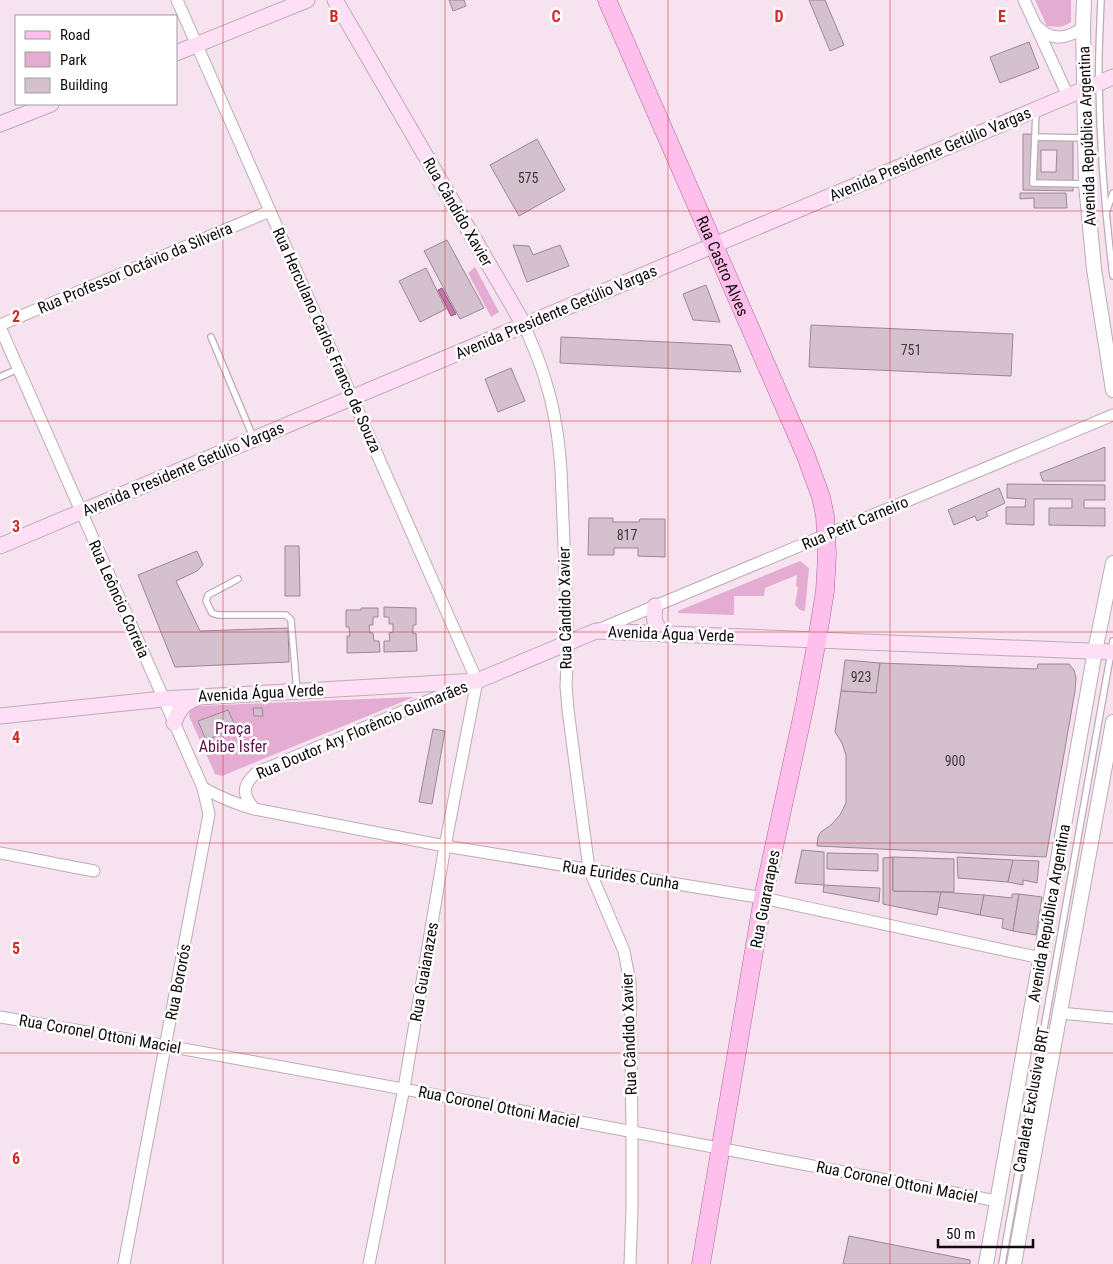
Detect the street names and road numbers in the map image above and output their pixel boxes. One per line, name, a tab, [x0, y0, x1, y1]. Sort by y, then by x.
street label: Avenida República Argentina	[1074, 46, 1100, 226]
street label: Avenida Presidente Getúlio Vargas	[826, 103, 1034, 205]
street label: Rua Cândido Xavier	[419, 154, 497, 270]
street label: Rua Castro Alves	[693, 213, 753, 319]
street label: Rua Professor Octávio da Silveira	[35, 218, 235, 318]
street label: Rua Herculano Carlos Franco de Souza	[269, 225, 385, 455]
street label: Avenida Presidente Getúlio Vargas	[452, 261, 660, 363]
street label: Avenida Presidente Getúlio Vargas	[79, 418, 287, 520]
street label: Rua Petit Carneiro	[799, 492, 911, 554]
street label: Rua Leôncio Correia	[85, 537, 153, 661]
street label: Rua Cândido Xavier	[554, 546, 576, 669]
street label: Avenida Água Verde	[608, 622, 734, 646]
street label: Rua Doutor Ary Florêncio Guimarães	[253, 677, 471, 783]
street label: Avenida Água Verde	[197, 680, 325, 706]
street label: Avenida República Argentina	[1024, 823, 1074, 1003]
street label: Rua Guararapes	[746, 848, 784, 950]
street label: Rua Eurides Cunha	[561, 856, 681, 894]
street label: Rua Guaianazes	[406, 921, 442, 1023]
street label: Rua Bororós	[161, 942, 195, 1022]
street label: Rua Cândido Xavier	[617, 972, 641, 1096]
street label: Rua Coronel Ottoni Maciel	[18, 1010, 182, 1058]
street label: Canaleta Exclusiva BRT	[1009, 1026, 1053, 1174]
street label: Rua Coronel Ottoni Maciel	[417, 1082, 581, 1132]
street label: Rua Coronel Ottoni Maciel	[815, 1157, 979, 1207]

